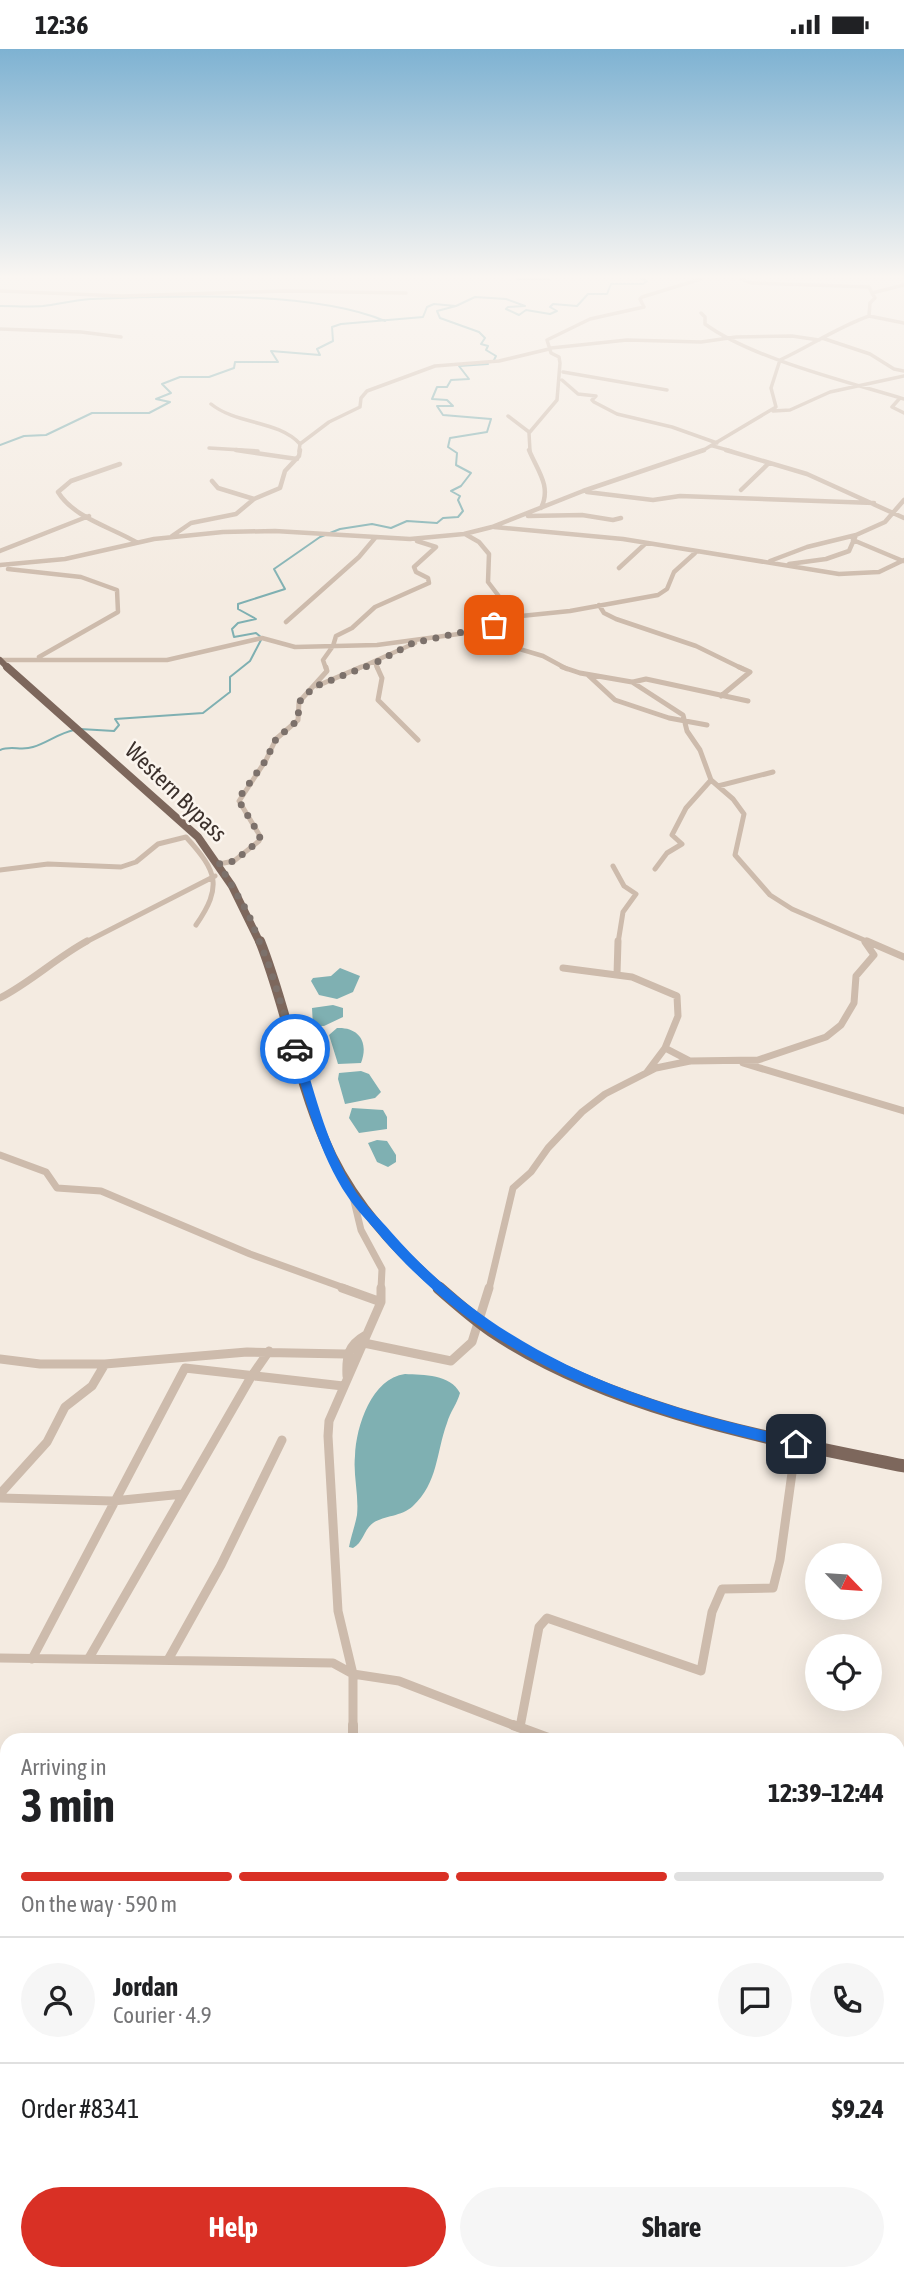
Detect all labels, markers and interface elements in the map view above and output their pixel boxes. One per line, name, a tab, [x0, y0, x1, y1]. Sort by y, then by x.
text: 12:36	[35, 10, 89, 40]
pin	[464, 595, 524, 655]
icon: bag	[475, 606, 513, 644]
street label: Western Bypass	[120, 737, 232, 847]
courier	[260, 1014, 330, 1084]
icon: car	[276, 1030, 314, 1068]
pin	[766, 1414, 826, 1474]
icon: home	[777, 1425, 815, 1463]
north arrow	[805, 1543, 882, 1621]
map controls	[805, 1543, 882, 1711]
button: locate	[805, 1634, 882, 1711]
text: Arriving in	[21, 1754, 107, 1780]
text: 12:39–12:44	[768, 1778, 884, 1808]
text: 3 min	[21, 1779, 115, 1832]
text: On the way · 590 m	[21, 1891, 177, 1917]
button: person	[21, 1963, 95, 2037]
button: chat	[718, 1963, 792, 2037]
button: phone	[810, 1963, 884, 2037]
text: Jordan	[113, 1972, 178, 2002]
text: Courier · 4.9	[113, 2002, 212, 2028]
text: Order #8341	[21, 2094, 140, 2124]
text: $9.24	[832, 2094, 884, 2124]
button: Help	[21, 2187, 446, 2267]
button: Share	[460, 2187, 884, 2267]

